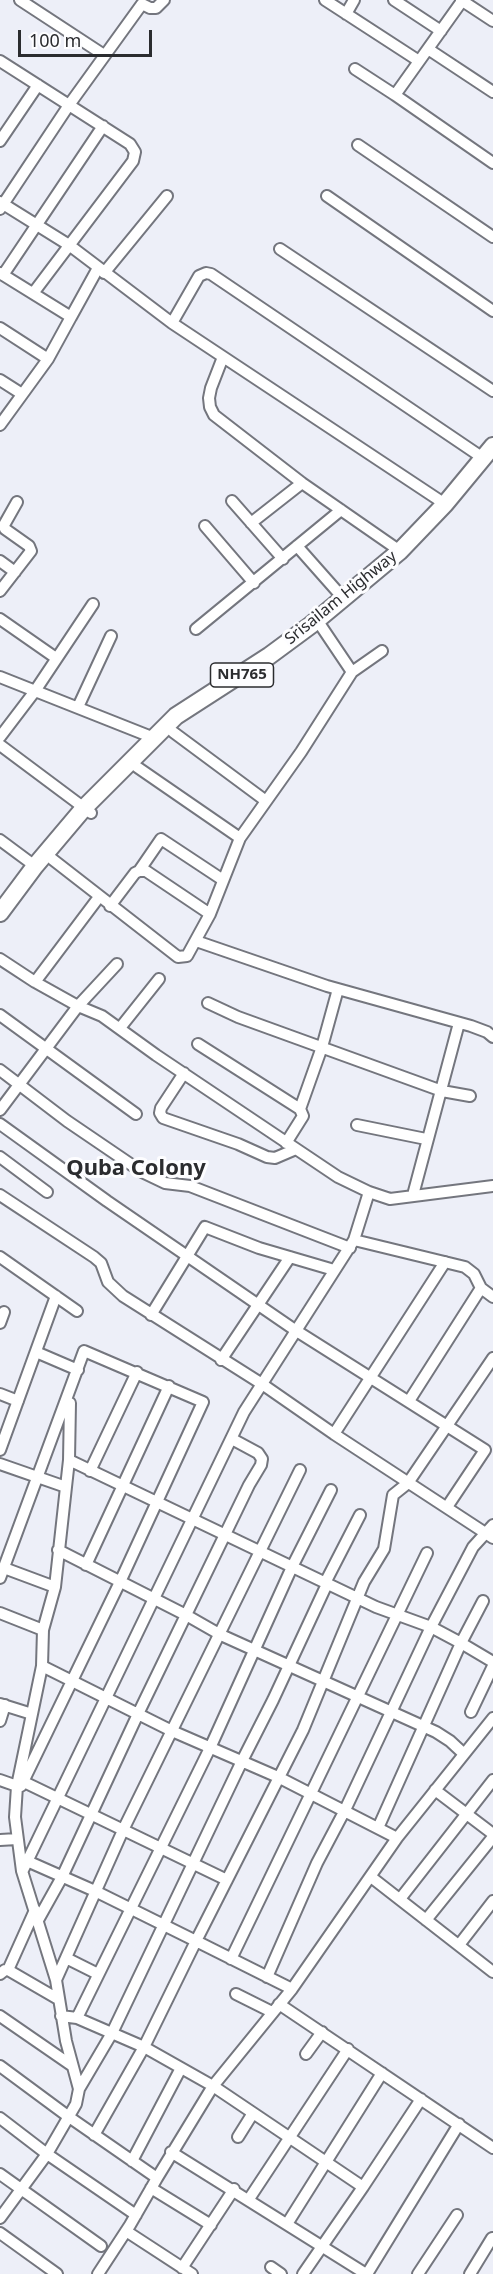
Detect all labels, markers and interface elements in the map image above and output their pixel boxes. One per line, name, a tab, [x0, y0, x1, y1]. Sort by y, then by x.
scale bar	[21, 18, 154, 56]
text: 100 m	[29, 28, 81, 52]
street label: Srisailam Highway	[281, 547, 401, 649]
road number: NH765	[210, 663, 274, 687]
district label: Quba Colony	[66, 1156, 206, 1182]

